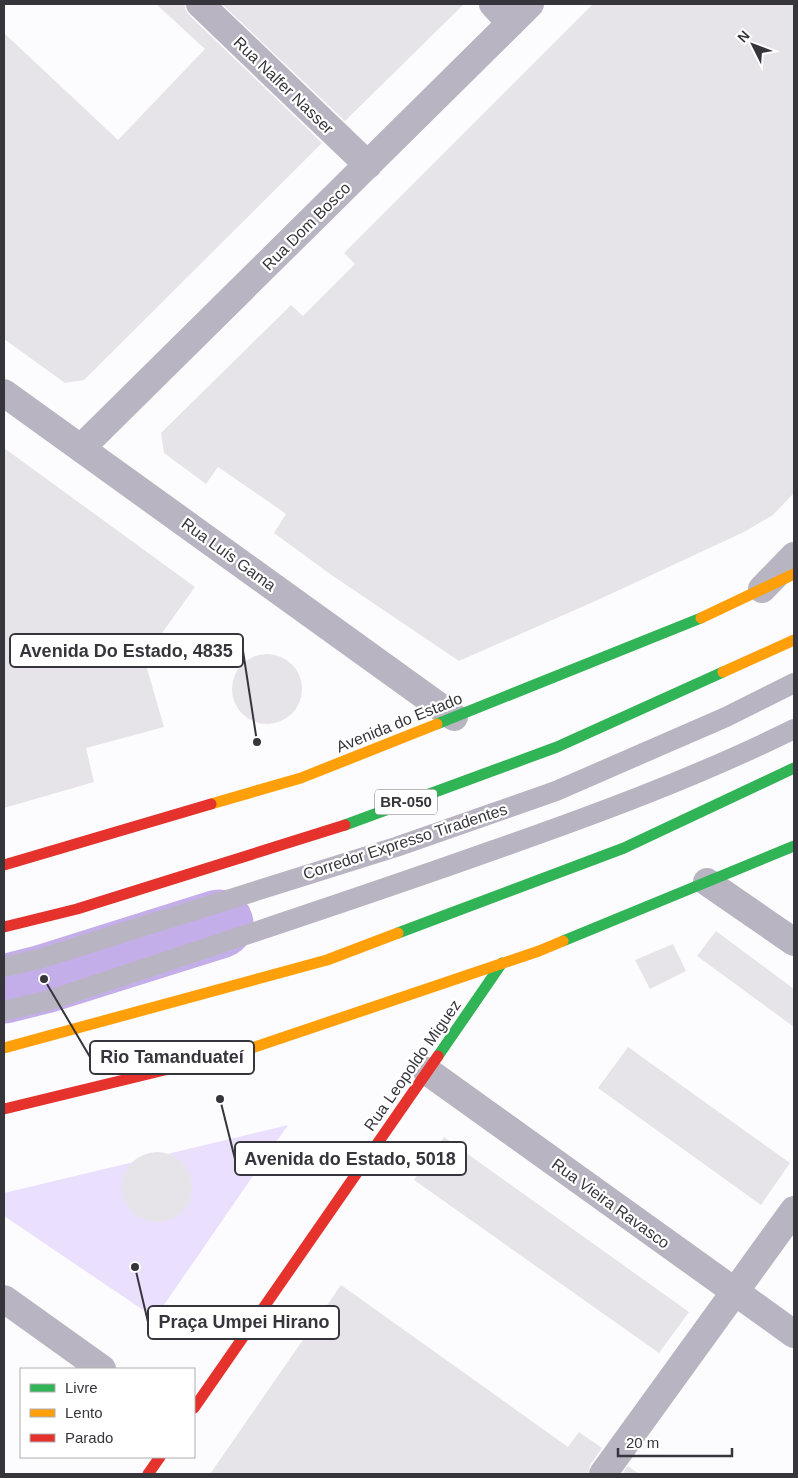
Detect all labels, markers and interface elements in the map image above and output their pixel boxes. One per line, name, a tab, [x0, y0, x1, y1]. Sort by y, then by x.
north arrow	[728, 20, 778, 70]
text: N	[734, 27, 753, 45]
street label: Rua Nalfer Nasser	[230, 34, 337, 138]
street label: Rua Dom Bosco	[259, 179, 354, 274]
street label: Rua Luís Gama	[178, 515, 279, 594]
callout: Avenida Do Estado, 4835	[10, 634, 243, 667]
text: Avenida Do Estado, 4835	[19, 641, 233, 661]
street label: Avenida do Estado	[334, 689, 465, 755]
road number: BR-050	[375, 790, 437, 814]
street label: Corredor Expresso Tiradentes	[301, 800, 509, 883]
street label: Rua Leopoldo Miguez	[361, 997, 464, 1134]
callout: Rio Tamanduateí	[90, 1041, 254, 1074]
text: Rio Tamanduateí	[100, 1047, 245, 1067]
callout: Avenida do Estado, 5018	[235, 1142, 466, 1175]
text: Avenida do Estado, 5018	[244, 1149, 456, 1169]
street label: Rua Vieira Ravasco	[549, 1155, 673, 1252]
callout: Praça Umpei Hirano	[148, 1306, 339, 1339]
text: Praça Umpei Hirano	[158, 1312, 330, 1332]
legend	[20, 1368, 195, 1458]
text: Livre	[65, 1379, 98, 1396]
text: Lento	[65, 1404, 103, 1421]
scale bar	[618, 1426, 732, 1458]
text: Parado	[65, 1429, 113, 1446]
text: 20 m	[626, 1434, 659, 1451]

